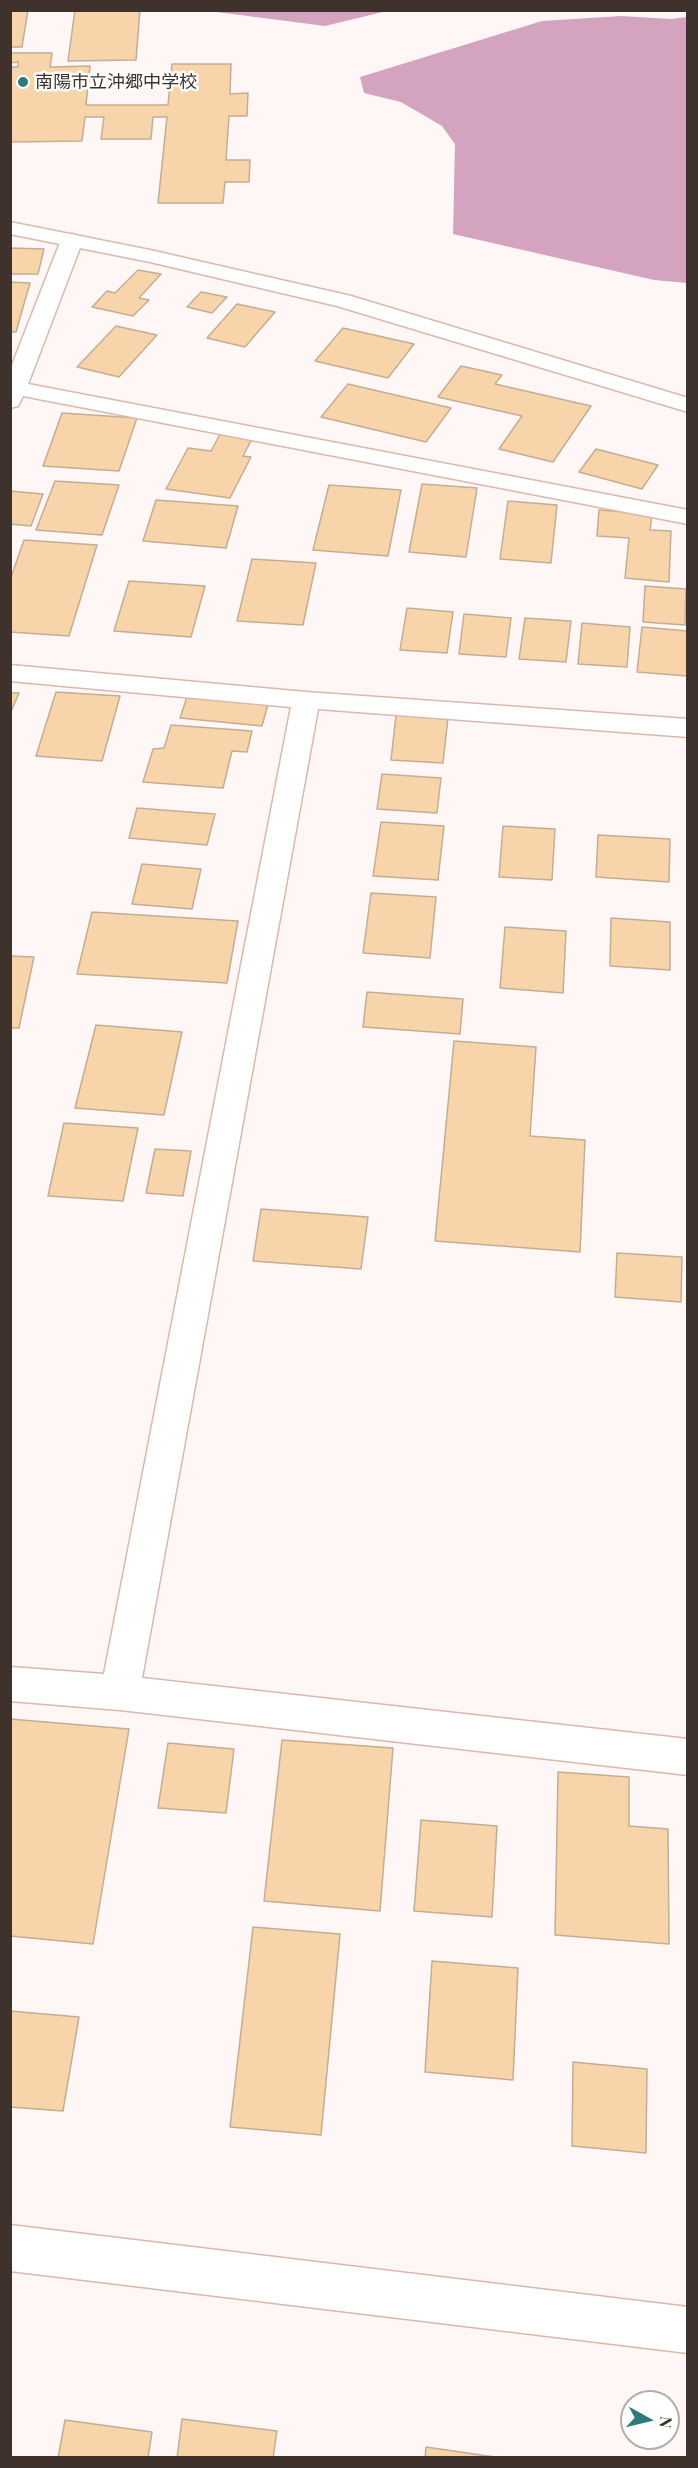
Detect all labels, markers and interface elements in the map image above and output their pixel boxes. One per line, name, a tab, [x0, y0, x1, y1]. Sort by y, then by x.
place label: 南陽市立沖郷中学校	[35, 71, 197, 93]
marker: 南陽市立沖郷中学校	[16, 75, 30, 89]
north arrow	[620, 2390, 680, 2450]
text: N	[655, 2415, 678, 2429]

